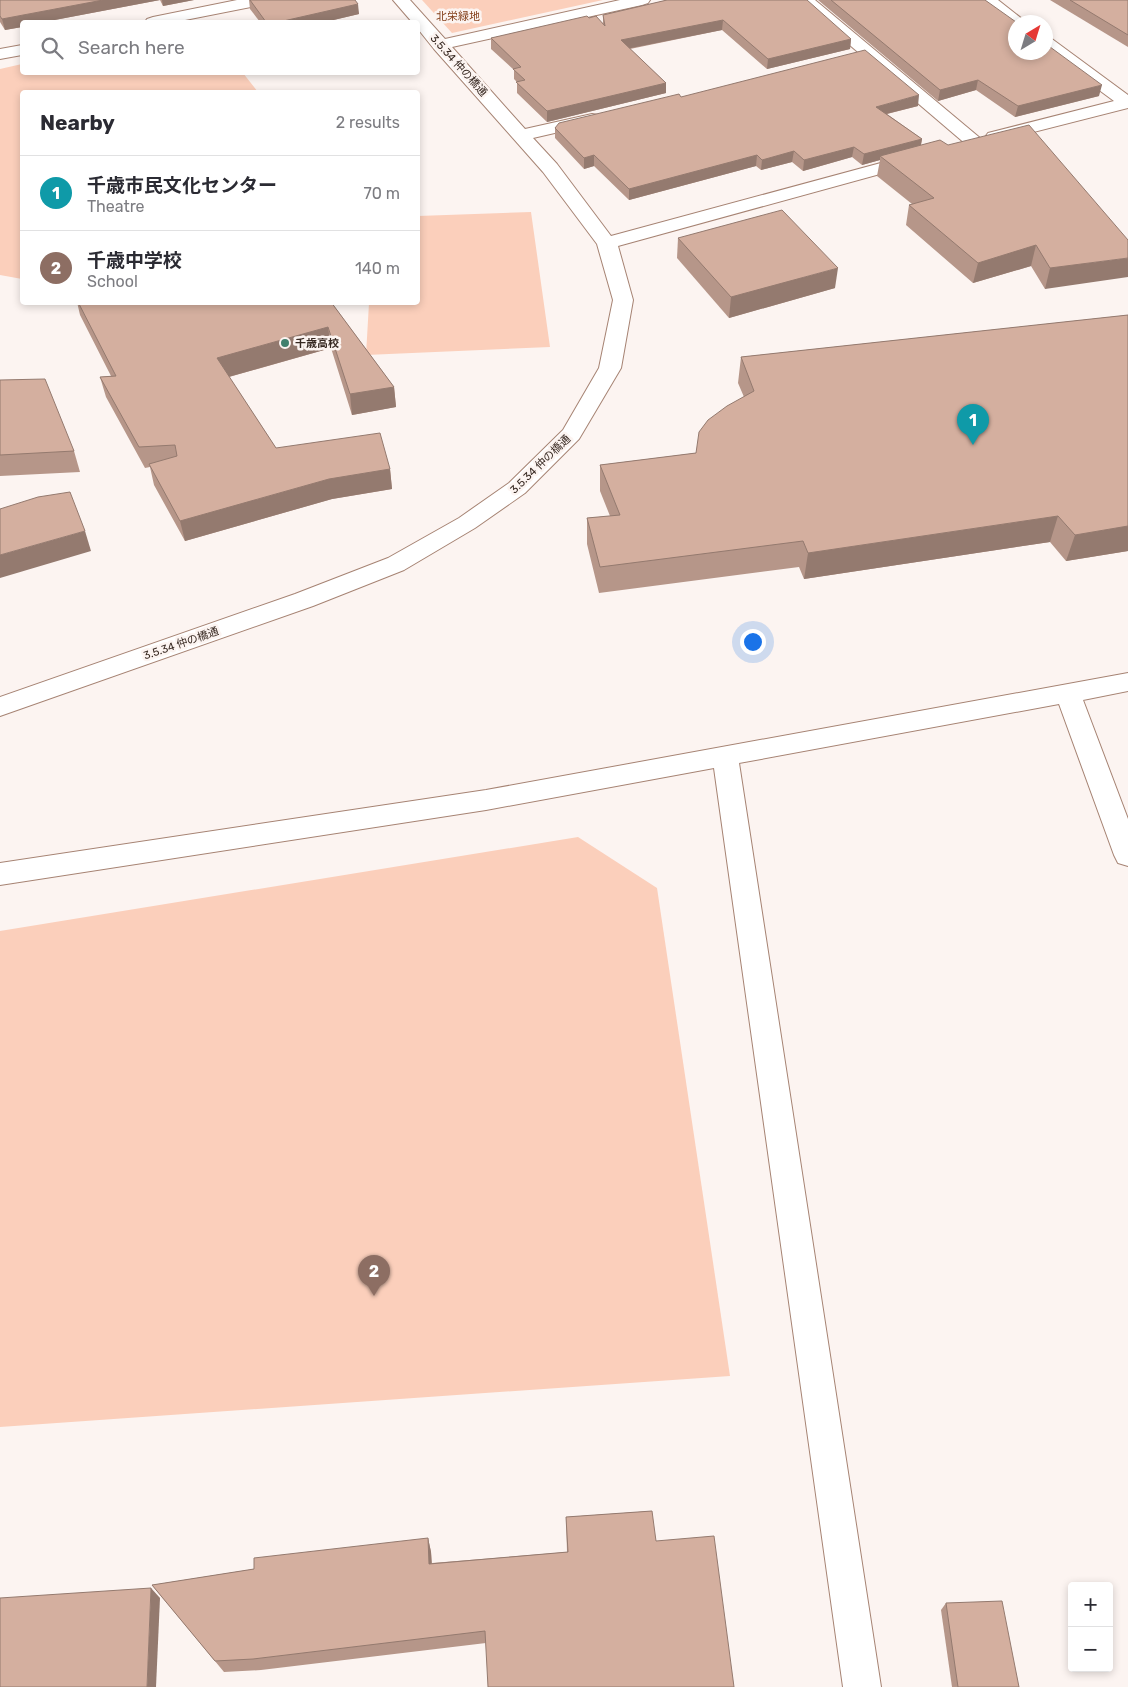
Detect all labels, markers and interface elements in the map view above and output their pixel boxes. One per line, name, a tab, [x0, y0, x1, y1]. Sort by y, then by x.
park label: 北栄緑地	[436, 10, 480, 23]
north arrow	[1008, 15, 1053, 60]
search box	[20, 20, 420, 75]
street label: 3.5.34 仲の橋通	[427, 32, 490, 99]
icon: search	[38, 34, 66, 62]
text: Search here	[78, 36, 185, 59]
text: Nearby	[40, 110, 115, 135]
text: 2 results	[336, 113, 400, 132]
text: 千歳市民文化センター	[87, 174, 277, 197]
text: 1	[52, 184, 60, 203]
text: 70 m	[363, 184, 400, 203]
text: Theatre	[87, 197, 145, 216]
text: 千歳中学校	[87, 249, 182, 272]
text: 2	[51, 259, 61, 278]
text: 140 m	[355, 259, 400, 278]
text: School	[87, 272, 138, 291]
marker: 千歳高校	[279, 337, 291, 349]
place label: 千歳高校	[295, 337, 339, 350]
pin: 1	[957, 404, 989, 445]
street label: 3.5.34 仲の橋通	[508, 432, 573, 496]
street label: 3.5.34 仲の橋通	[142, 625, 221, 662]
your location	[740, 629, 766, 655]
pin: 2	[358, 1255, 390, 1296]
map controls	[1068, 1582, 1113, 1672]
button: +	[1068, 1582, 1113, 1627]
button: −	[1068, 1627, 1113, 1672]

